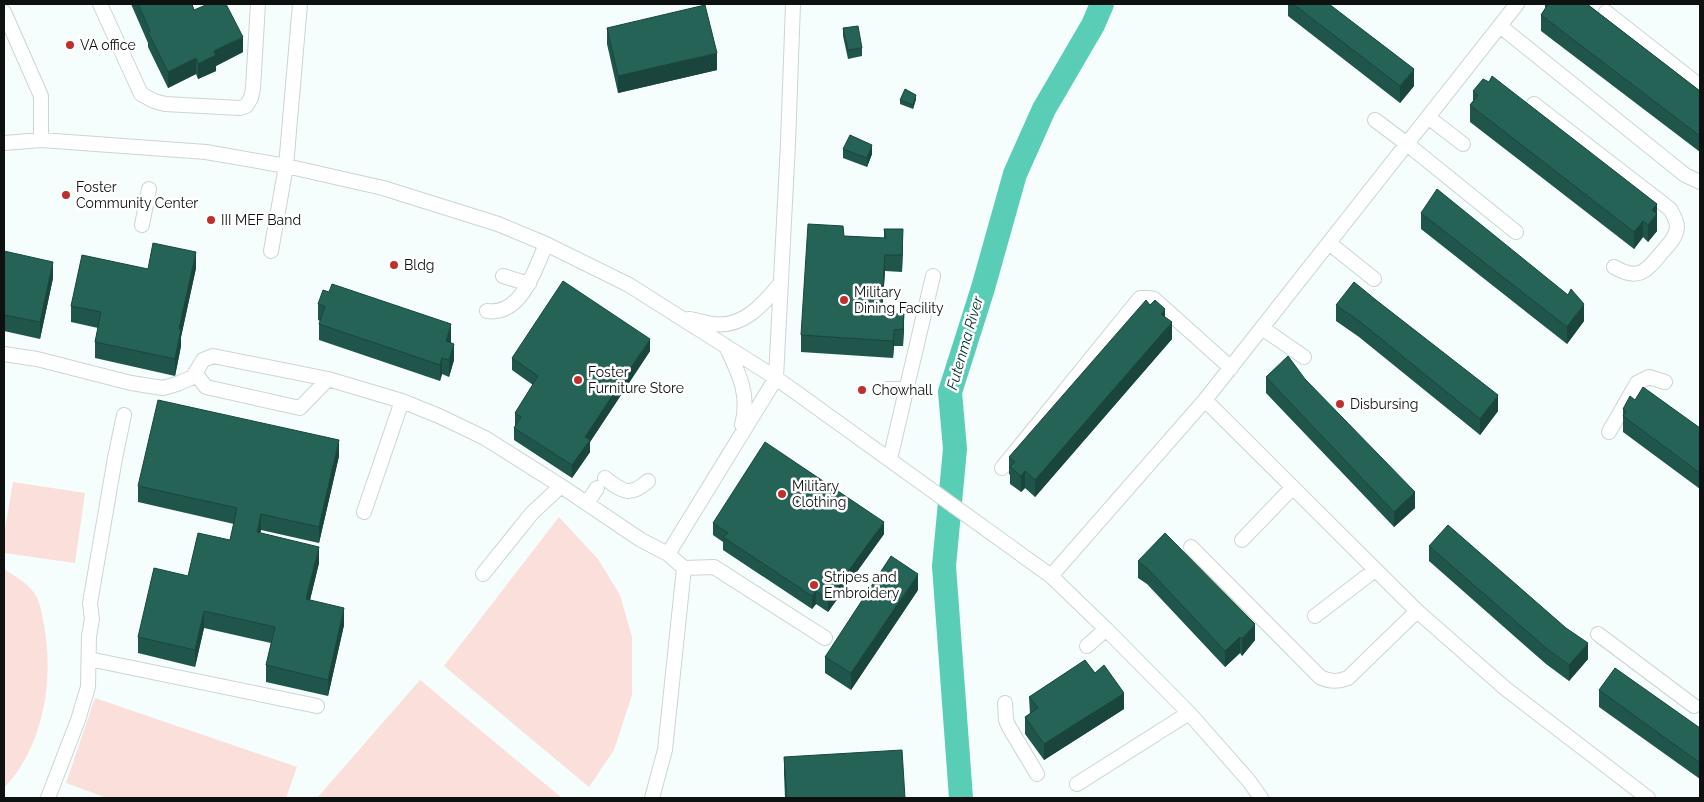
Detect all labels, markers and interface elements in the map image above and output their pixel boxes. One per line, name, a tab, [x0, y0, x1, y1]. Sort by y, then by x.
place label: VA office	[80, 37, 136, 53]
marker: VA office	[64, 39, 76, 51]
place label: Foster Community Center	[76, 179, 198, 211]
marker: Foster Community Center	[60, 189, 72, 201]
place label: III MEF Band	[221, 212, 301, 228]
marker: III MEF Band	[205, 214, 217, 226]
place label: Bldg	[404, 257, 435, 273]
marker: Bldg	[388, 259, 400, 271]
place label: Military Dining Facility	[854, 284, 944, 316]
water label: Futenma River	[943, 293, 987, 392]
marker: Military Dining Facility	[838, 294, 850, 306]
place label: Foster Furniture Store	[588, 364, 684, 396]
marker: Foster Furniture Store	[572, 374, 584, 386]
place label: Chowhall	[872, 382, 933, 398]
marker: Chowhall	[856, 384, 868, 396]
place label: Disbursing	[1350, 396, 1418, 412]
marker: Disbursing	[1334, 398, 1346, 410]
place label: Military Clothing	[792, 478, 846, 510]
marker: Military Clothing	[776, 488, 788, 500]
place label: Stripes and Embroidery	[824, 569, 900, 601]
marker: Stripes and Embroidery	[808, 579, 820, 591]

